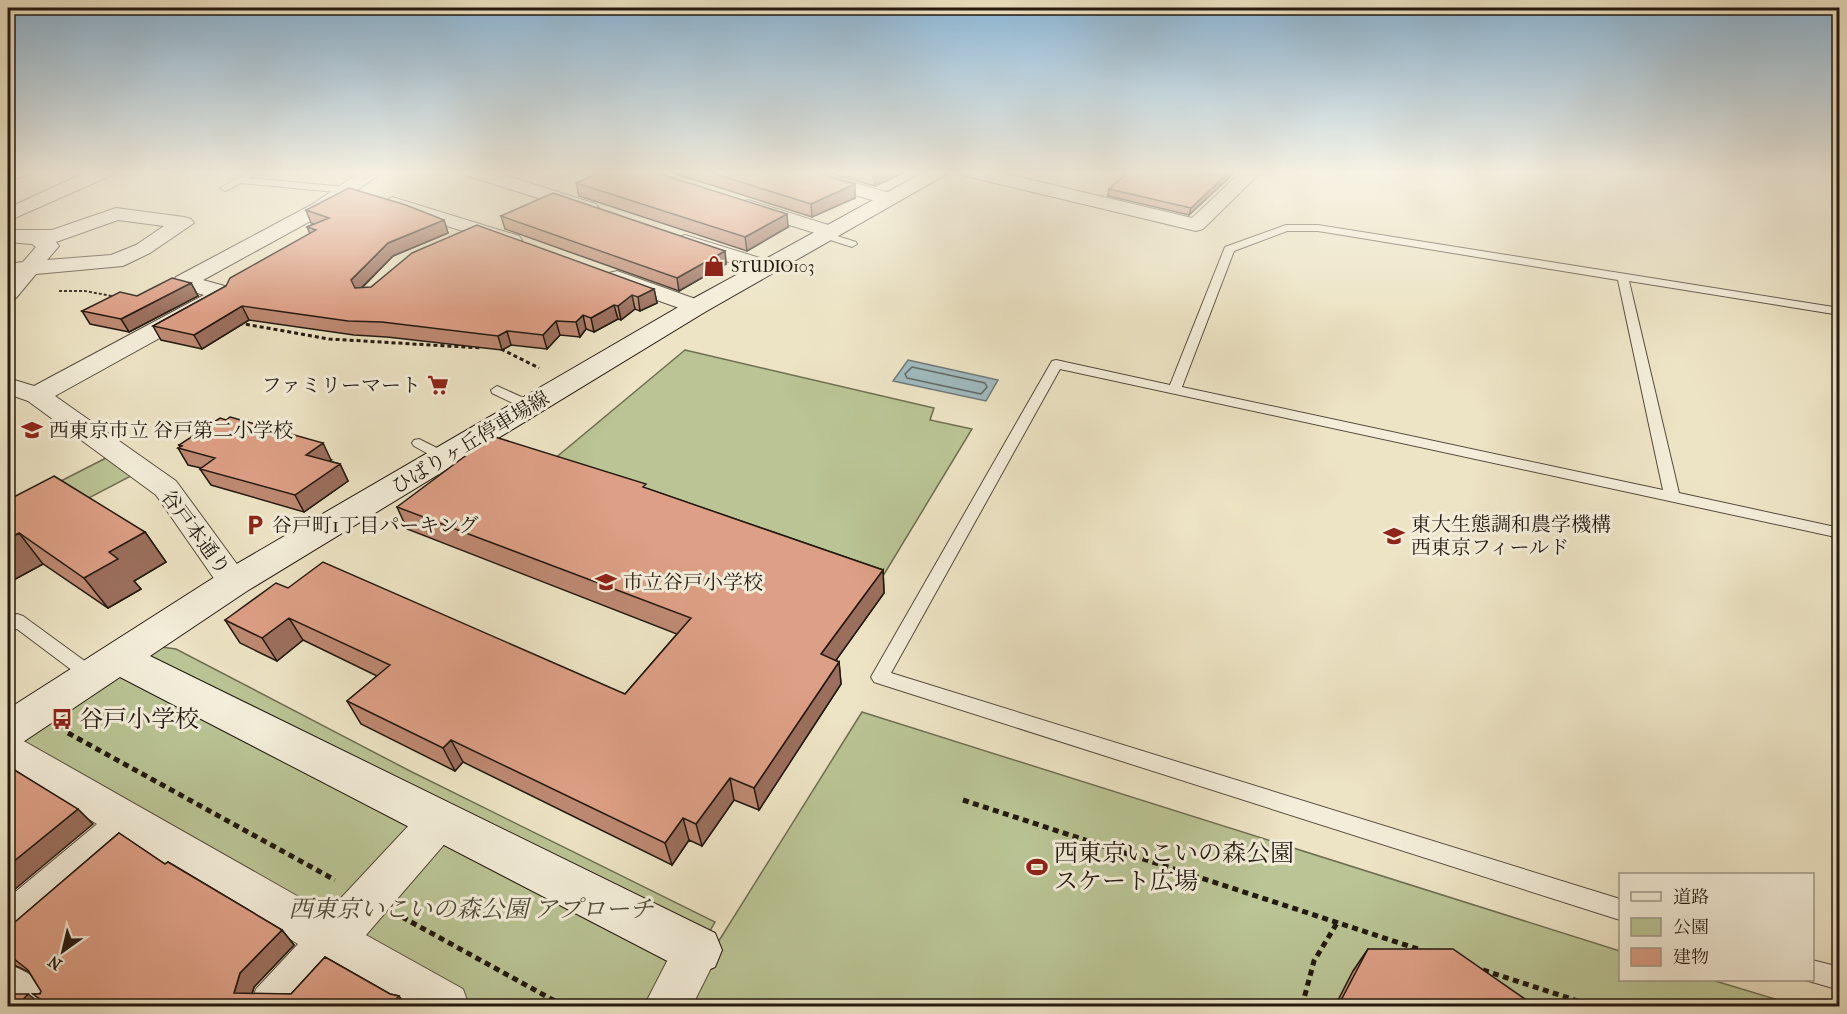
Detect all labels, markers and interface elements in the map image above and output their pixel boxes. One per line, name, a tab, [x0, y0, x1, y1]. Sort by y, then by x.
shop icon: STUDIO103	[702, 254, 726, 278]
place label: STUDIO103	[731, 257, 814, 276]
supermarket icon: ファミリーマート	[426, 373, 450, 397]
place label: ファミリーマート	[261, 374, 421, 397]
street label: ひばりヶ丘停車場線	[387, 386, 553, 499]
school or university icon: 西東京市立 谷戸第二小学校	[20, 418, 44, 442]
place label: 西東京市立 谷戸第二小学校	[49, 419, 293, 442]
street label: 谷戸本通り	[156, 485, 235, 579]
parking icon: 谷戸町1丁目パーキング	[243, 513, 267, 537]
place label: 東大生態調和農学機構 西東京フィールド	[1411, 513, 1611, 559]
place label: 谷戸町1丁目パーキング	[272, 514, 479, 537]
school or university icon: 東大生態調和農学機構 西東京フィールド	[1382, 524, 1406, 548]
school or university icon: 市立谷戸小学校	[594, 570, 618, 594]
place label: 市立谷戸小学校	[623, 571, 763, 594]
place label: 谷戸小学校	[79, 705, 199, 733]
bus stop icon: 谷戸小学校	[50, 707, 74, 731]
place label: 西東京いこいの森公園 スケート広場	[1054, 839, 1294, 895]
sports icon: 西東京いこいの森公園 スケート広場	[1025, 855, 1049, 879]
legend	[1619, 873, 1814, 981]
text: 道路	[1673, 887, 1709, 908]
park label: 西東京いこいの森公園 アプローチ	[288, 895, 655, 923]
text: 公園	[1673, 917, 1709, 938]
north arrow	[33, 921, 93, 981]
text: 建物	[1673, 947, 1709, 968]
text: N	[44, 951, 65, 974]

